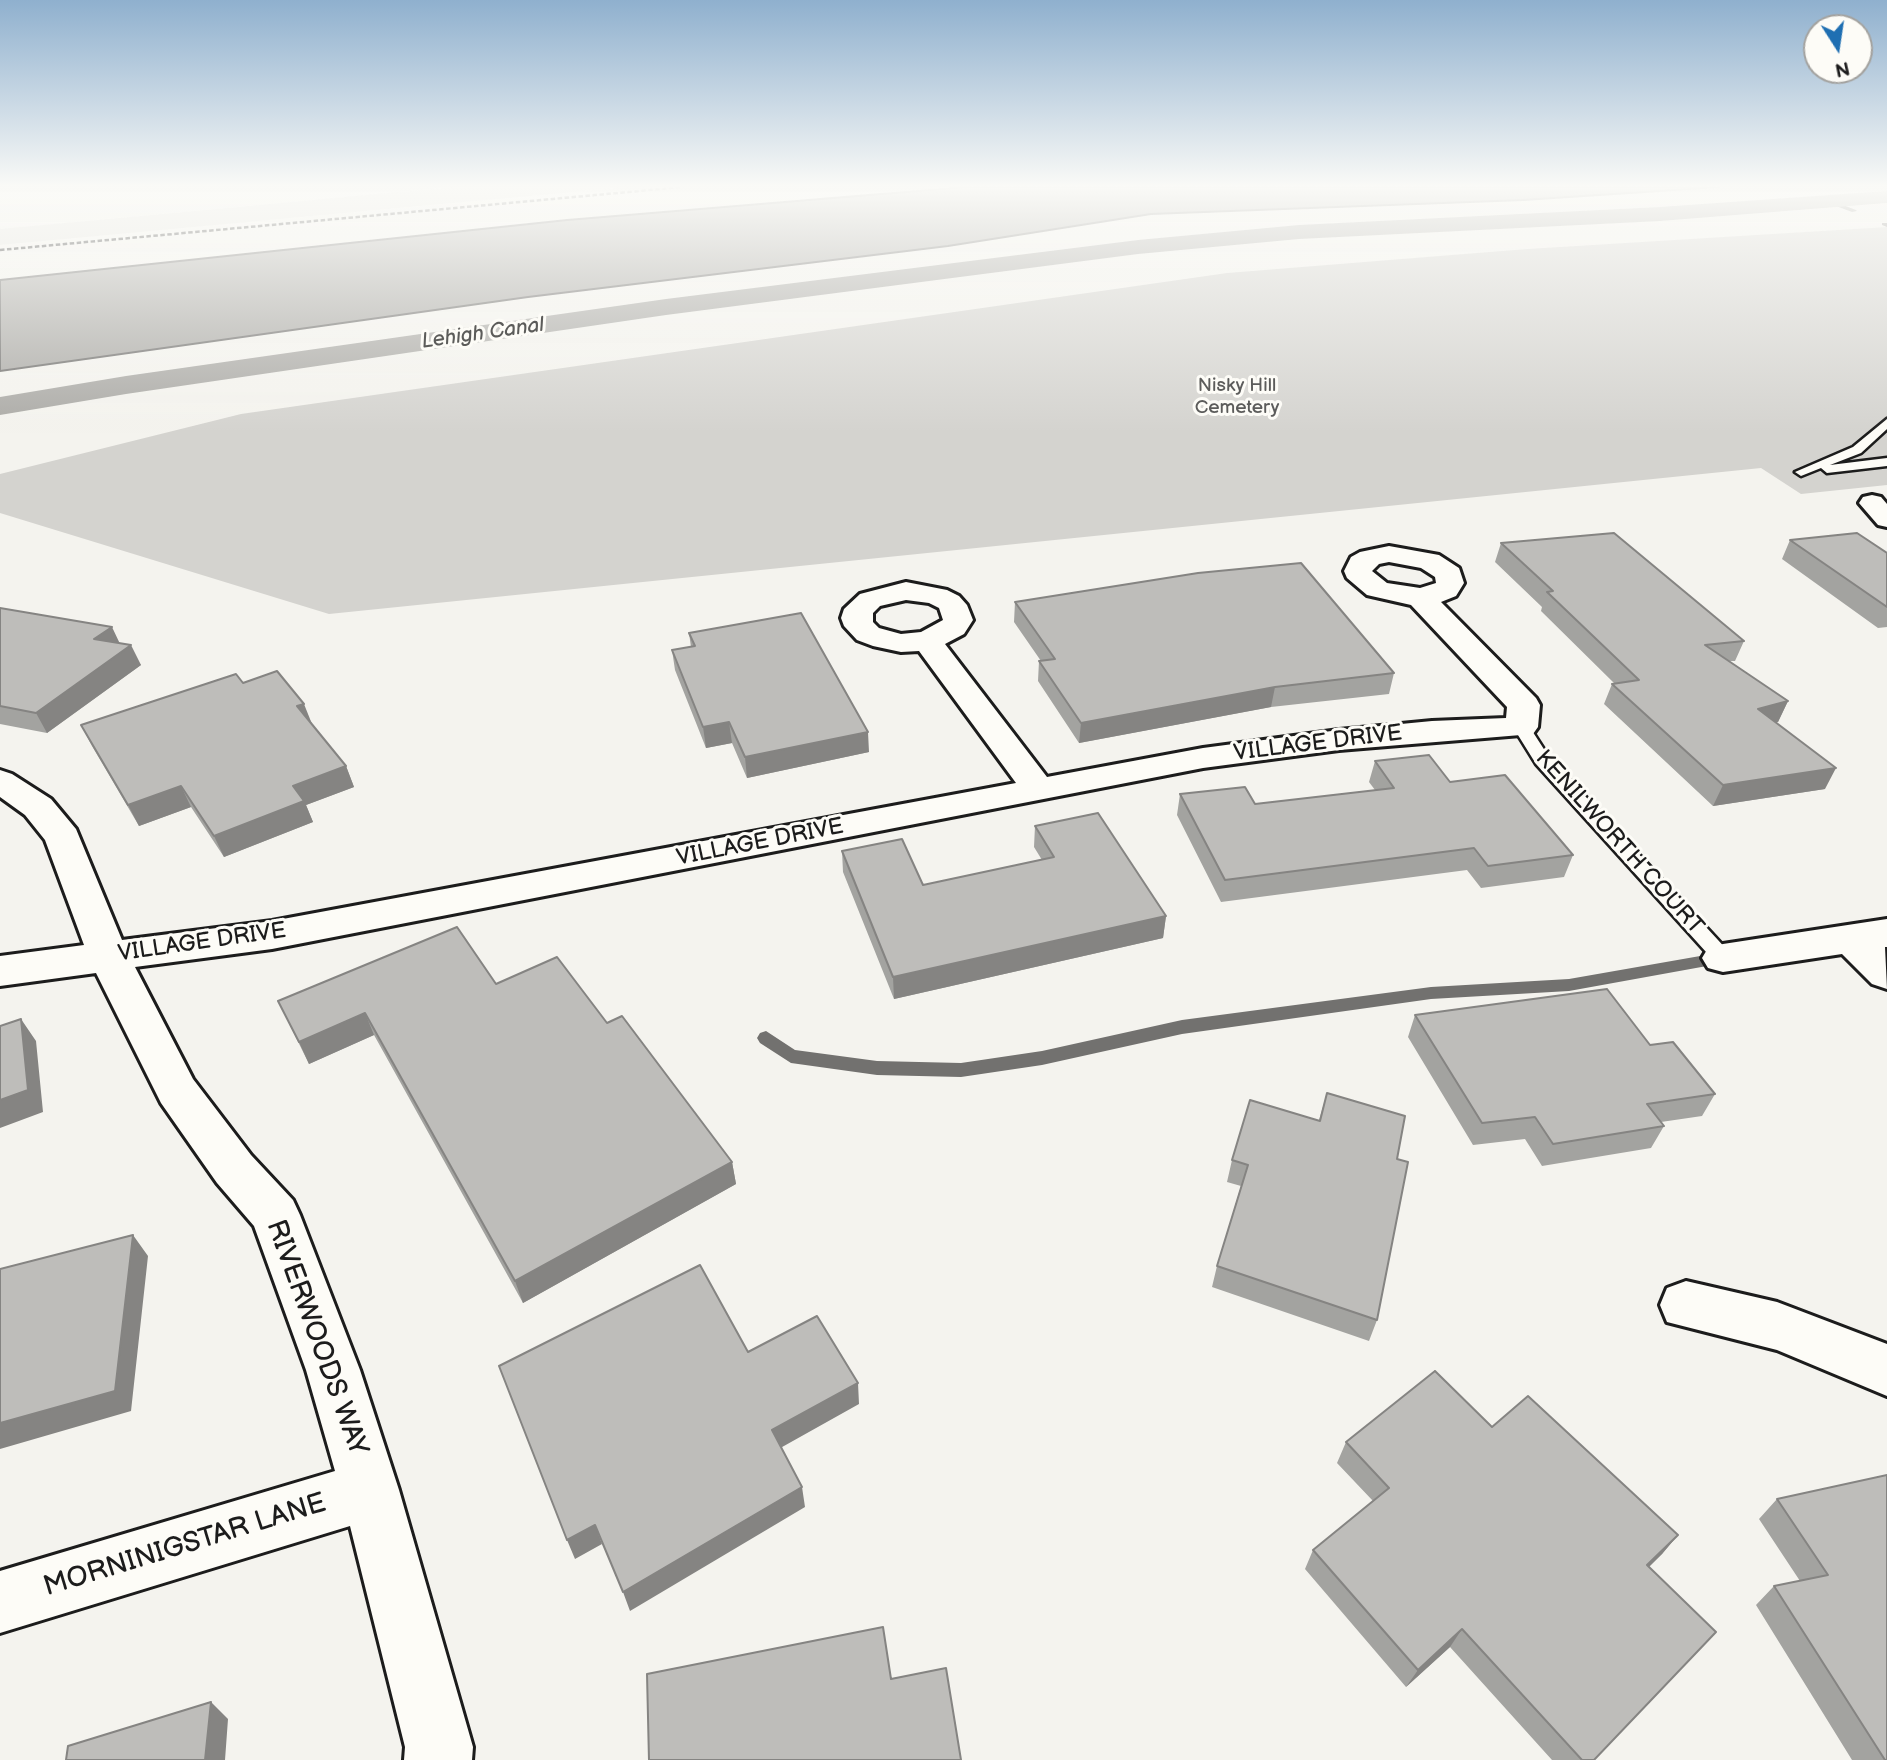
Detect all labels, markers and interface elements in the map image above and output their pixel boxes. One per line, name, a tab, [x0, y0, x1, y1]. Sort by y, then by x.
north arrow	[1803, 14, 1873, 84]
text: N	[1833, 55, 1851, 81]
water label: Lehigh Canal	[420, 313, 546, 355]
park label: Nisky Hill Cemetery	[1195, 375, 1279, 419]
street label: VILLAGE DRIVE	[1232, 720, 1404, 768]
street label: KENILWORTH COURT	[1529, 745, 1709, 941]
street label: VILLAGE DRIVE	[674, 813, 846, 873]
street label: VILLAGE DRIVE	[116, 918, 288, 968]
street label: RIVERWOODS WAY	[258, 1216, 374, 1460]
street label: MORNINIGSTAR LANE	[40, 1487, 330, 1605]

